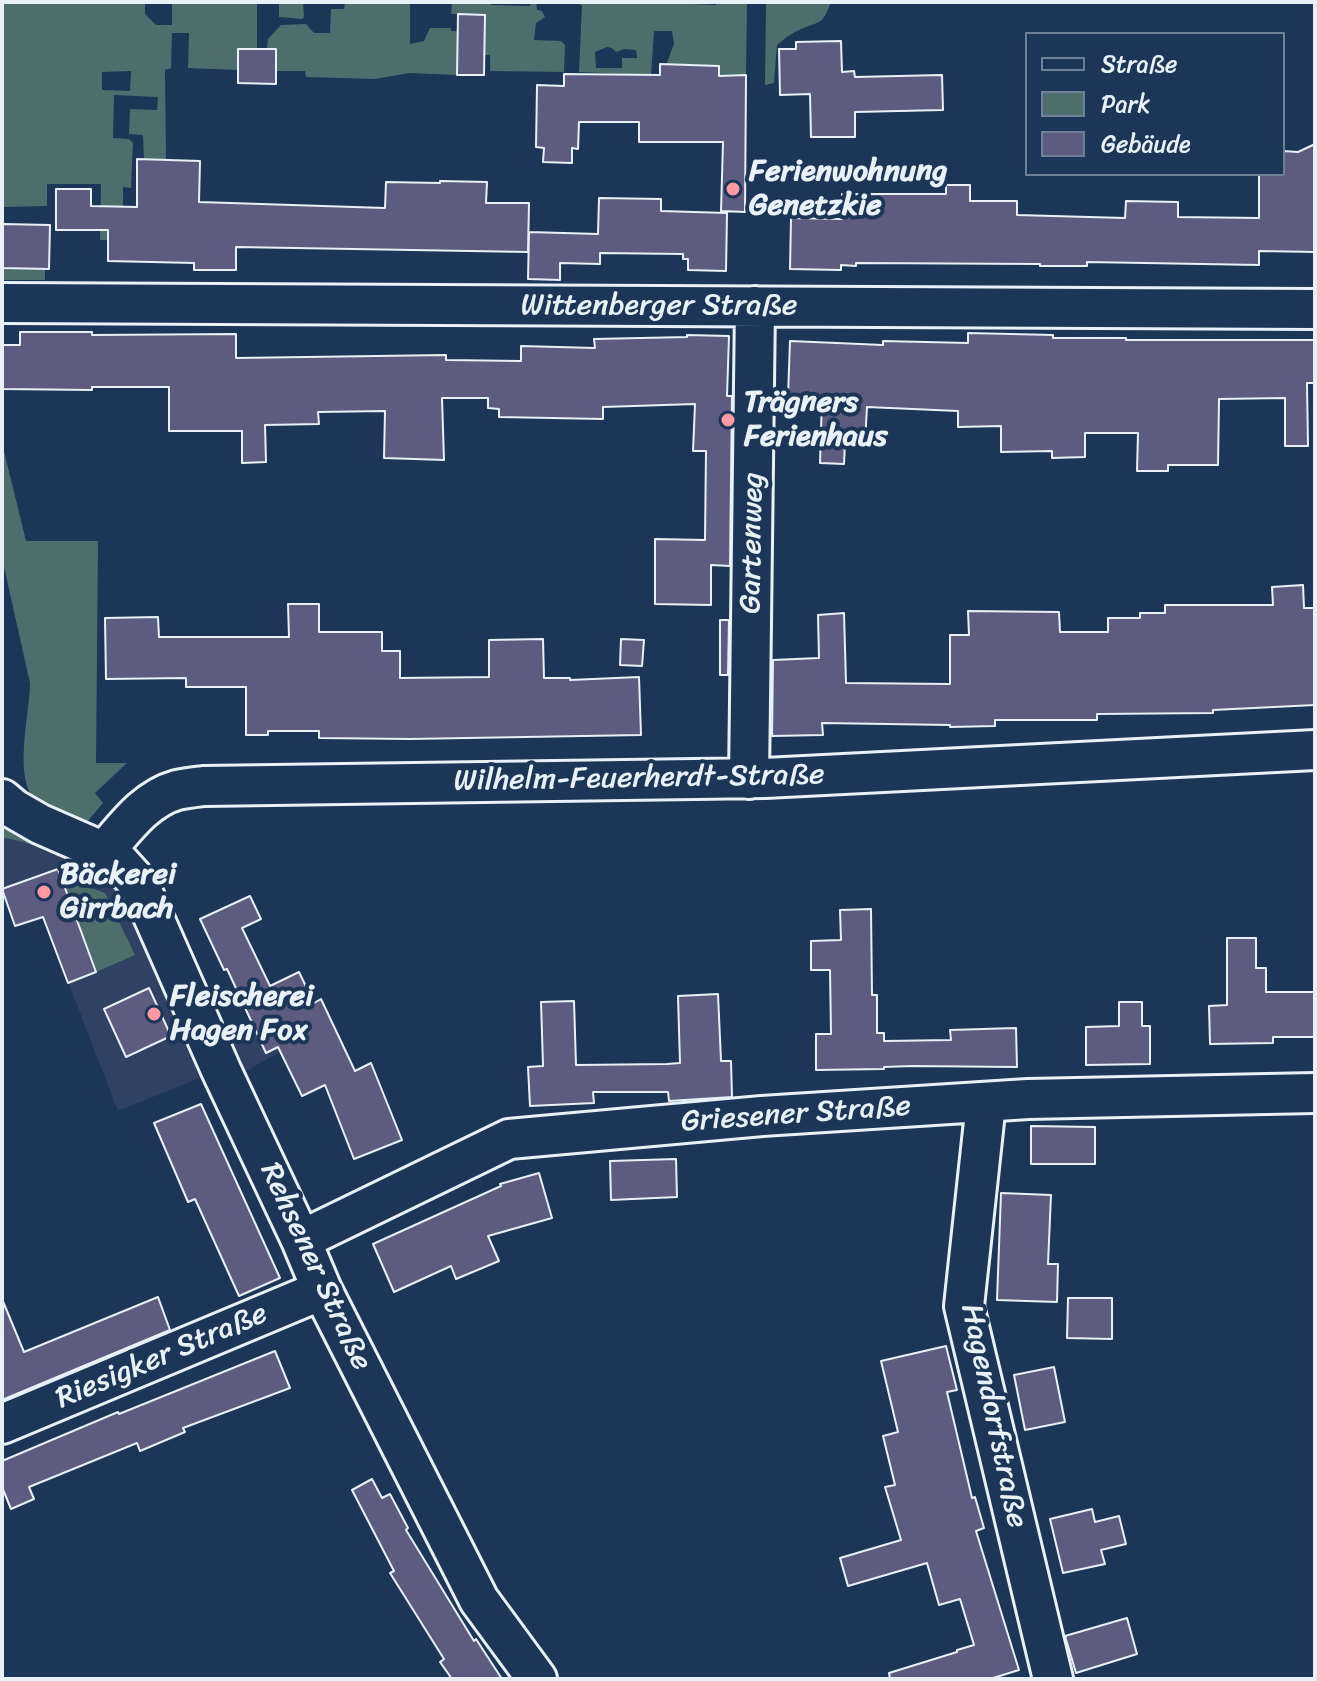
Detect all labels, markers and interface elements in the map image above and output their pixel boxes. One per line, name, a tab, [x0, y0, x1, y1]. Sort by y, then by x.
legend	[1025, 32, 1285, 176]
text: Straße	[1101, 43, 1177, 85]
text: Park	[1101, 83, 1150, 125]
text: Gebäude	[1101, 123, 1191, 165]
place label: Ferienwohnung Genetzkie	[749, 154, 947, 224]
marker: Ferienwohnung Genetzkie	[724, 180, 742, 198]
street label: Wittenberger Straße	[521, 288, 797, 324]
place label: Trägners Ferienhaus	[744, 385, 888, 456]
marker: Trägners Ferienhaus	[719, 411, 737, 429]
street label: Gartenweg	[734, 472, 772, 614]
street label: Wilhelm-Feuerherdt-Straße	[453, 758, 825, 800]
place label: Bäckerei Girrbach	[60, 857, 176, 928]
marker: Bäckerei Girrbach	[35, 883, 53, 901]
place label: Fleischerei Hagen Fox	[170, 979, 314, 1050]
marker: Fleischerei Hagen Fox	[145, 1005, 163, 1023]
street label: Griesener Straße	[680, 1089, 912, 1141]
street label: Rehsener Straße	[251, 1158, 379, 1376]
street label: Riesigker Straße	[51, 1296, 273, 1418]
street label: Hagendorfstraße	[952, 1301, 1034, 1531]

